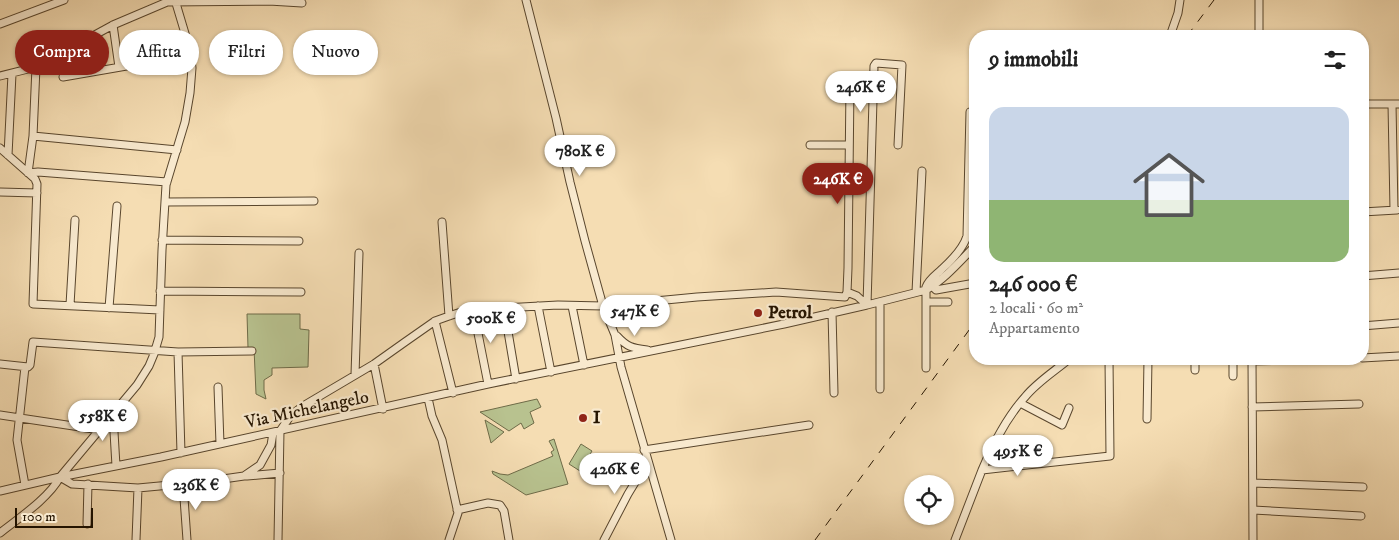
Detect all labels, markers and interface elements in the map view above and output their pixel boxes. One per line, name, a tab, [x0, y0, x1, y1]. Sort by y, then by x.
chip: Compra	[15, 30, 109, 75]
chip: Affitta	[119, 30, 199, 75]
chip: Filtri	[209, 30, 283, 75]
chip: Nuovo	[293, 30, 378, 75]
icon: filters	[1321, 46, 1349, 74]
text: 9 immobili	[989, 47, 1078, 73]
pin: 246K €	[820, 70, 902, 113]
text: 246K €	[836, 77, 886, 97]
pin: 780K €	[539, 134, 621, 177]
icon: home	[1124, 140, 1214, 230]
text: 780K €	[555, 141, 605, 161]
pin: 246K €	[797, 162, 879, 205]
text: 246K €	[813, 169, 863, 189]
text: 246 000 €	[989, 272, 1078, 298]
pin: 547K €	[594, 294, 676, 337]
text: 2 locali · 60 m²	[989, 298, 1083, 318]
text: 547K €	[611, 301, 659, 321]
pin: 500K €	[450, 302, 532, 344]
place label: Petrol	[768, 302, 813, 324]
marker: Petrol	[752, 307, 764, 319]
text: 500K €	[466, 308, 516, 328]
text: Appartamento	[989, 318, 1080, 338]
street label: Via Michelangelo	[242, 386, 371, 434]
pin: 558K €	[62, 400, 144, 442]
text: 558K €	[79, 406, 127, 426]
place label: I	[593, 407, 601, 429]
marker: I	[577, 412, 589, 424]
pin: 495K €	[977, 434, 1059, 477]
text: 495K €	[993, 441, 1043, 461]
pin: 426K €	[574, 452, 656, 495]
text: 426K €	[590, 459, 640, 479]
pin: 236K €	[155, 468, 237, 511]
text: 236K €	[173, 475, 219, 495]
map controls	[904, 475, 954, 525]
button: locate	[904, 475, 954, 525]
scale bar	[15, 505, 92, 528]
text: 100 m	[22, 508, 56, 526]

